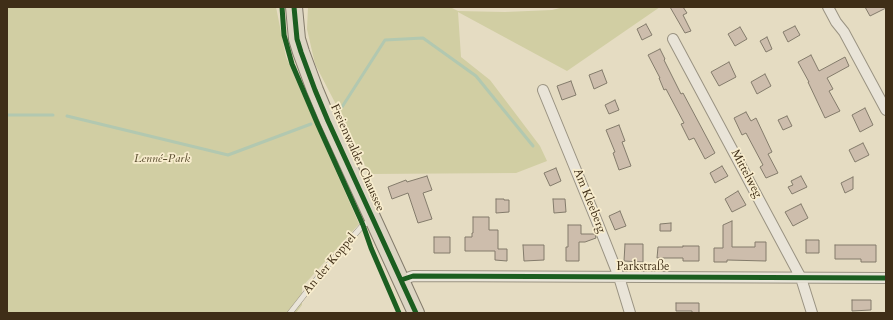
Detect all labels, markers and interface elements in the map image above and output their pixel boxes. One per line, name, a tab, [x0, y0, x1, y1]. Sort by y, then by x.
street label: Freienwalder Chaussee	[327, 102, 387, 214]
street label: Mittelweg	[727, 147, 765, 201]
park label: Lenné-Park	[134, 152, 190, 166]
street label: Am Kleeberg	[570, 167, 608, 235]
street label: An der Koppel	[300, 231, 360, 297]
street label: Parkstraße	[616, 260, 670, 274]

